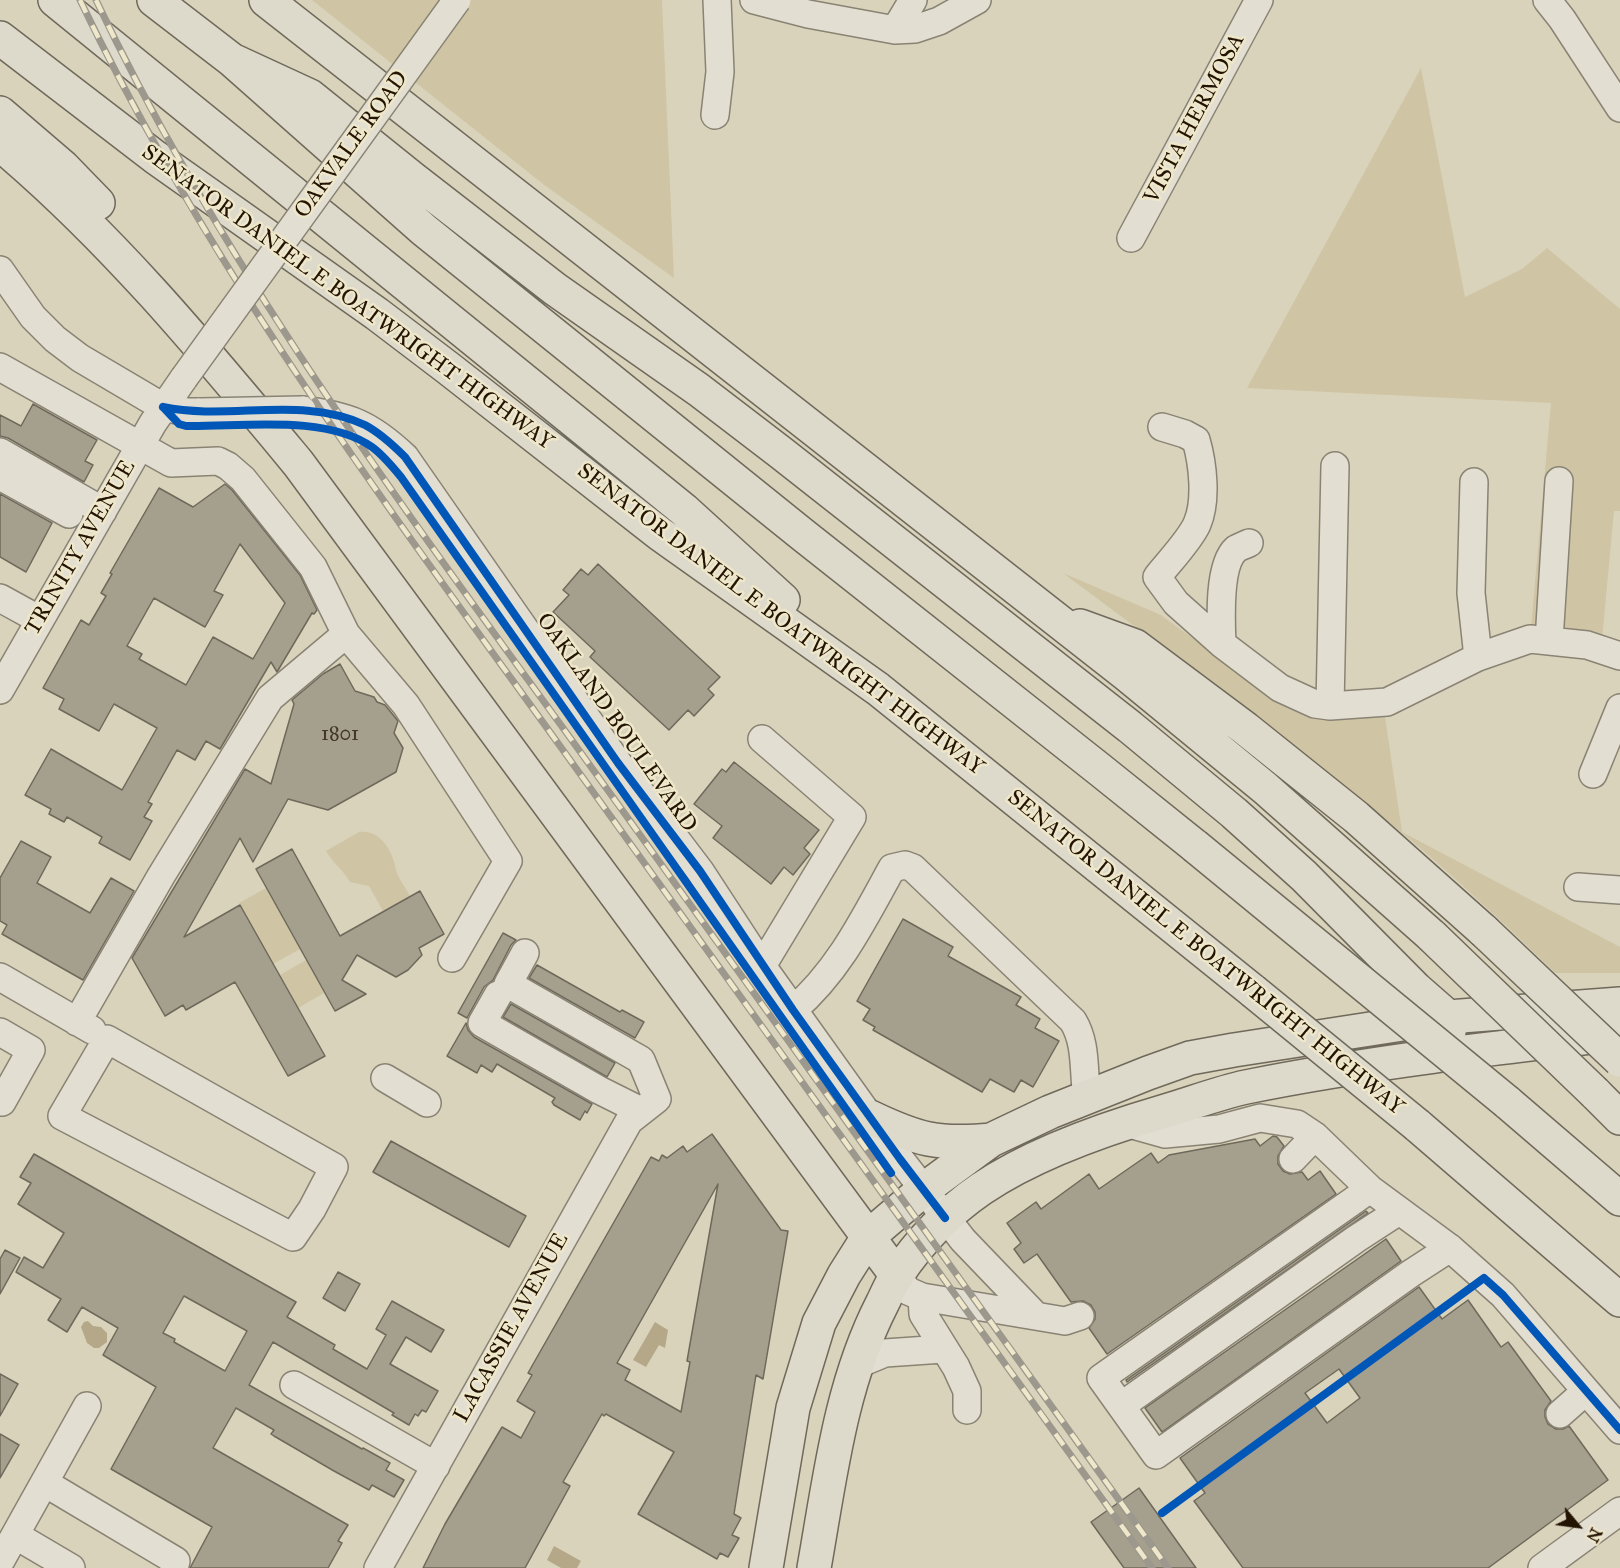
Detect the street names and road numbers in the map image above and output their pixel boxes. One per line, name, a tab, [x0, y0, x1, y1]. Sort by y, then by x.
street label: VISTA HERMOSA	[1139, 30, 1251, 208]
street label: OAKVALE ROAD	[290, 66, 414, 224]
street label: SENATOR DANIEL E BOATWRIGHT HIGHWAY	[136, 140, 558, 456]
street label: TRINITY AVENUE	[20, 456, 142, 640]
street label: SENATOR DANIEL E BOATWRIGHT HIGHWAY	[571, 458, 989, 782]
street label: OAKLAND BOULEVARD	[530, 608, 702, 838]
street label: SENATOR DANIEL E BOATWRIGHT HIGHWAY	[1002, 785, 1408, 1121]
street label: LACASSIE AVENUE	[449, 1229, 575, 1427]

